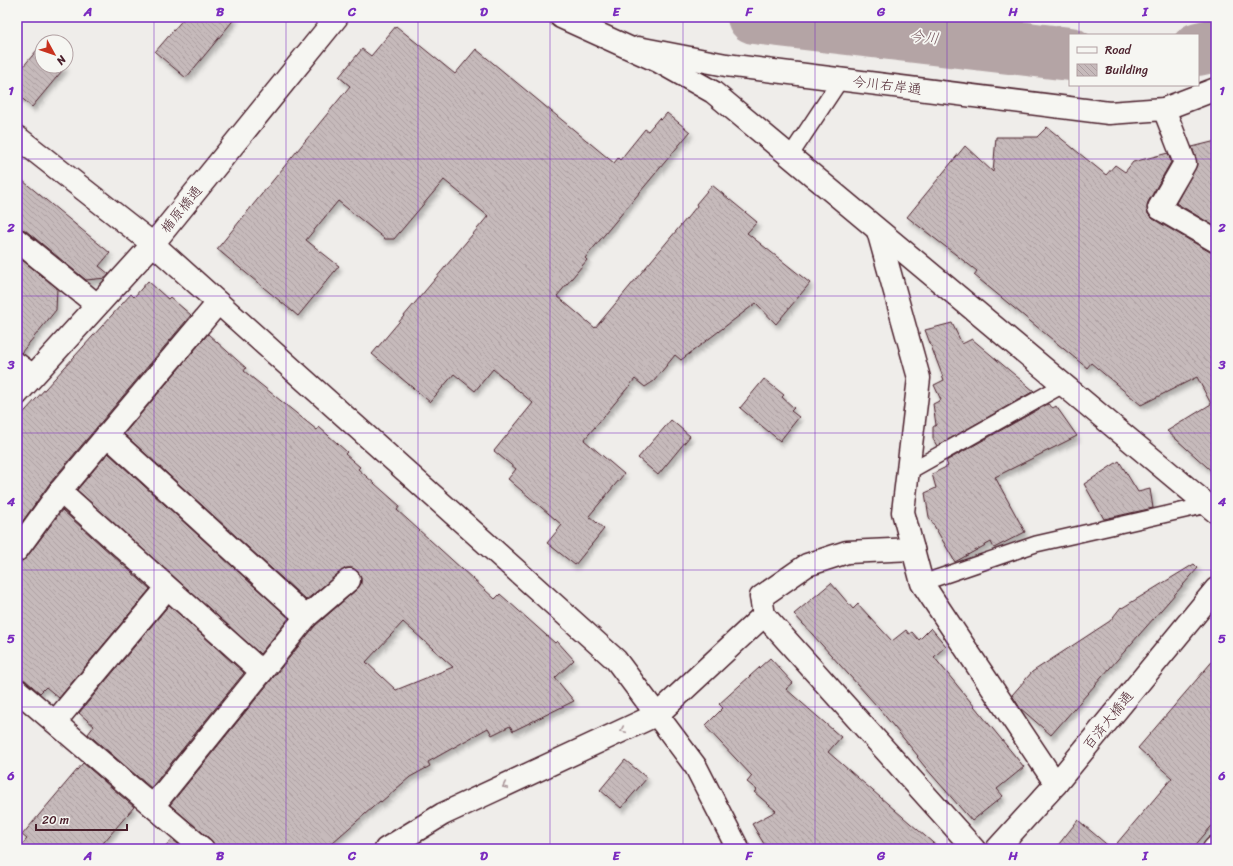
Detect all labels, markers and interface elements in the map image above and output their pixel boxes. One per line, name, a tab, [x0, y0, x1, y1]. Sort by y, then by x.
text: A	[83, 0, 92, 23]
text: B	[216, 0, 225, 23]
text: C	[347, 0, 357, 23]
text: D	[480, 0, 488, 23]
text: E	[612, 0, 621, 23]
text: F	[744, 0, 753, 23]
text: G	[876, 0, 886, 23]
text: H	[1007, 0, 1018, 23]
text: I	[1141, 0, 1149, 23]
water label: 今川	[908, 22, 940, 52]
north arrow	[34, 34, 74, 74]
legend	[1069, 34, 1199, 86]
text: Road	[1105, 39, 1132, 61]
text: N	[51, 50, 72, 69]
text: Building	[1105, 59, 1148, 81]
street label: 今川右岸通	[851, 69, 923, 102]
text: 1	[8, 79, 14, 102]
text: 1	[1219, 79, 1225, 102]
street label: 楯原橋通	[154, 180, 209, 239]
text: 2	[6, 216, 15, 239]
text: 2	[1217, 216, 1226, 239]
text: 3	[6, 353, 15, 376]
text: 3	[1217, 353, 1226, 376]
text: 4	[6, 490, 16, 513]
text: 4	[1217, 490, 1227, 513]
text: 5	[7, 627, 15, 650]
text: 5	[1218, 627, 1226, 650]
street label: 百済大橋通	[1077, 685, 1140, 755]
one-way arrow	[619, 726, 626, 734]
text: 6	[6, 764, 15, 787]
text: 6	[1217, 764, 1226, 787]
one-way arrow	[501, 781, 508, 789]
scale bar	[36, 806, 127, 832]
text: 20 m	[42, 809, 69, 831]
text: A	[83, 844, 92, 866]
text: B	[216, 844, 225, 866]
text: C	[347, 844, 357, 866]
text: D	[480, 844, 488, 866]
text: E	[612, 844, 621, 866]
text: F	[744, 844, 753, 866]
text: G	[876, 844, 886, 866]
text: H	[1007, 844, 1018, 866]
text: I	[1141, 844, 1149, 866]

